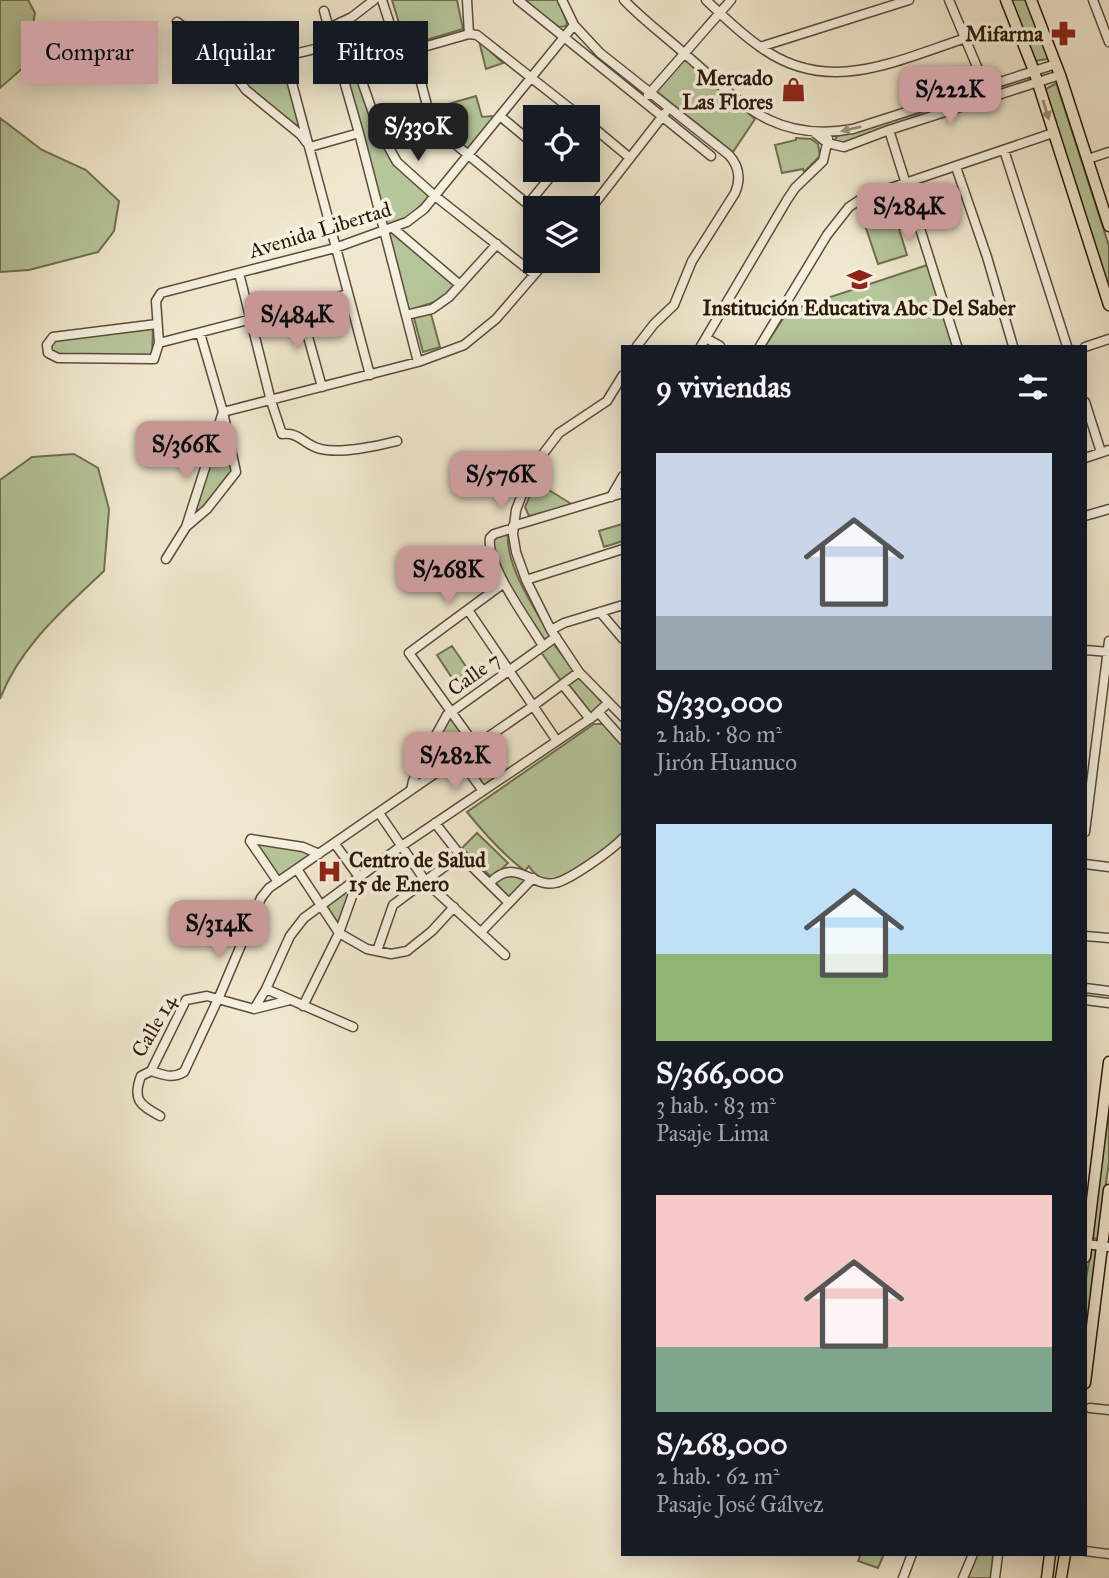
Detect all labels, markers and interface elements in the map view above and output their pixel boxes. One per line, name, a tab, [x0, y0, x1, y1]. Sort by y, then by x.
pharmacy icon: Mifarma	[1049, 20, 1077, 48]
chip: Comprar	[21, 21, 158, 84]
chip: Alquilar	[172, 21, 299, 84]
chip: Filtros	[313, 21, 428, 84]
place label: Mifarma	[965, 21, 1044, 47]
place label: Mercado Las Flores	[682, 65, 773, 115]
pin: S/222K	[893, 66, 1007, 126]
text: S/222K	[915, 75, 985, 103]
shop icon: Mercado Las Flores	[779, 76, 807, 104]
one-way arrow	[1042, 100, 1052, 121]
pin: S/330K	[361, 104, 475, 163]
map controls	[523, 105, 600, 273]
button: locate	[523, 105, 600, 182]
text: S/330K	[384, 112, 452, 140]
one-way arrow	[840, 123, 862, 134]
pin: S/284K	[852, 184, 966, 243]
text: S/284K	[873, 192, 945, 220]
street label: Avenida Libertad	[245, 196, 395, 264]
button: layers	[523, 196, 600, 273]
school or university icon: Institución Educativa Abc Del Saber	[845, 265, 873, 293]
pin: S/484K	[240, 292, 354, 351]
place label: Institución Educativa Abc Del Saber	[703, 295, 1017, 321]
text: S/484K	[260, 300, 334, 328]
icon: filters	[1014, 368, 1052, 406]
text: 9 viviendas	[656, 369, 791, 405]
pin: S/366K	[129, 421, 243, 481]
text: S/366K	[152, 430, 220, 458]
pin: S/576K	[444, 452, 558, 511]
text: S/576K	[466, 460, 536, 488]
icon: home	[791, 499, 917, 625]
pin: S/268K	[391, 546, 505, 606]
text: S/268K	[412, 555, 484, 583]
street label: Calle 7	[442, 646, 506, 702]
text: S/330,000	[656, 684, 783, 720]
text: 2 hab. · 80 m²	[656, 720, 782, 748]
pin: S/282K	[398, 732, 512, 792]
text: S/282K	[420, 741, 490, 769]
text: Jirón Huanuco	[656, 748, 797, 776]
place label: Centro de Salud 15 de Enero	[349, 847, 486, 897]
hospital icon: Centro de Salud 15 de Enero	[315, 858, 343, 886]
icon: home	[791, 870, 917, 996]
pin: S/314K	[162, 900, 276, 960]
text: S/314K	[186, 909, 252, 937]
street label: Calle 14	[126, 989, 183, 1062]
text: S/366,000	[656, 1055, 784, 1091]
text: 3 hab. · 83 m²	[656, 1091, 776, 1119]
text: Pasaje Lima	[656, 1119, 769, 1147]
icon: home	[791, 1241, 917, 1367]
text: S/268,000	[656, 1426, 788, 1462]
text: 2 hab. · 62 m²	[656, 1462, 780, 1490]
text: Pasaje José Gálvez	[656, 1490, 824, 1518]

